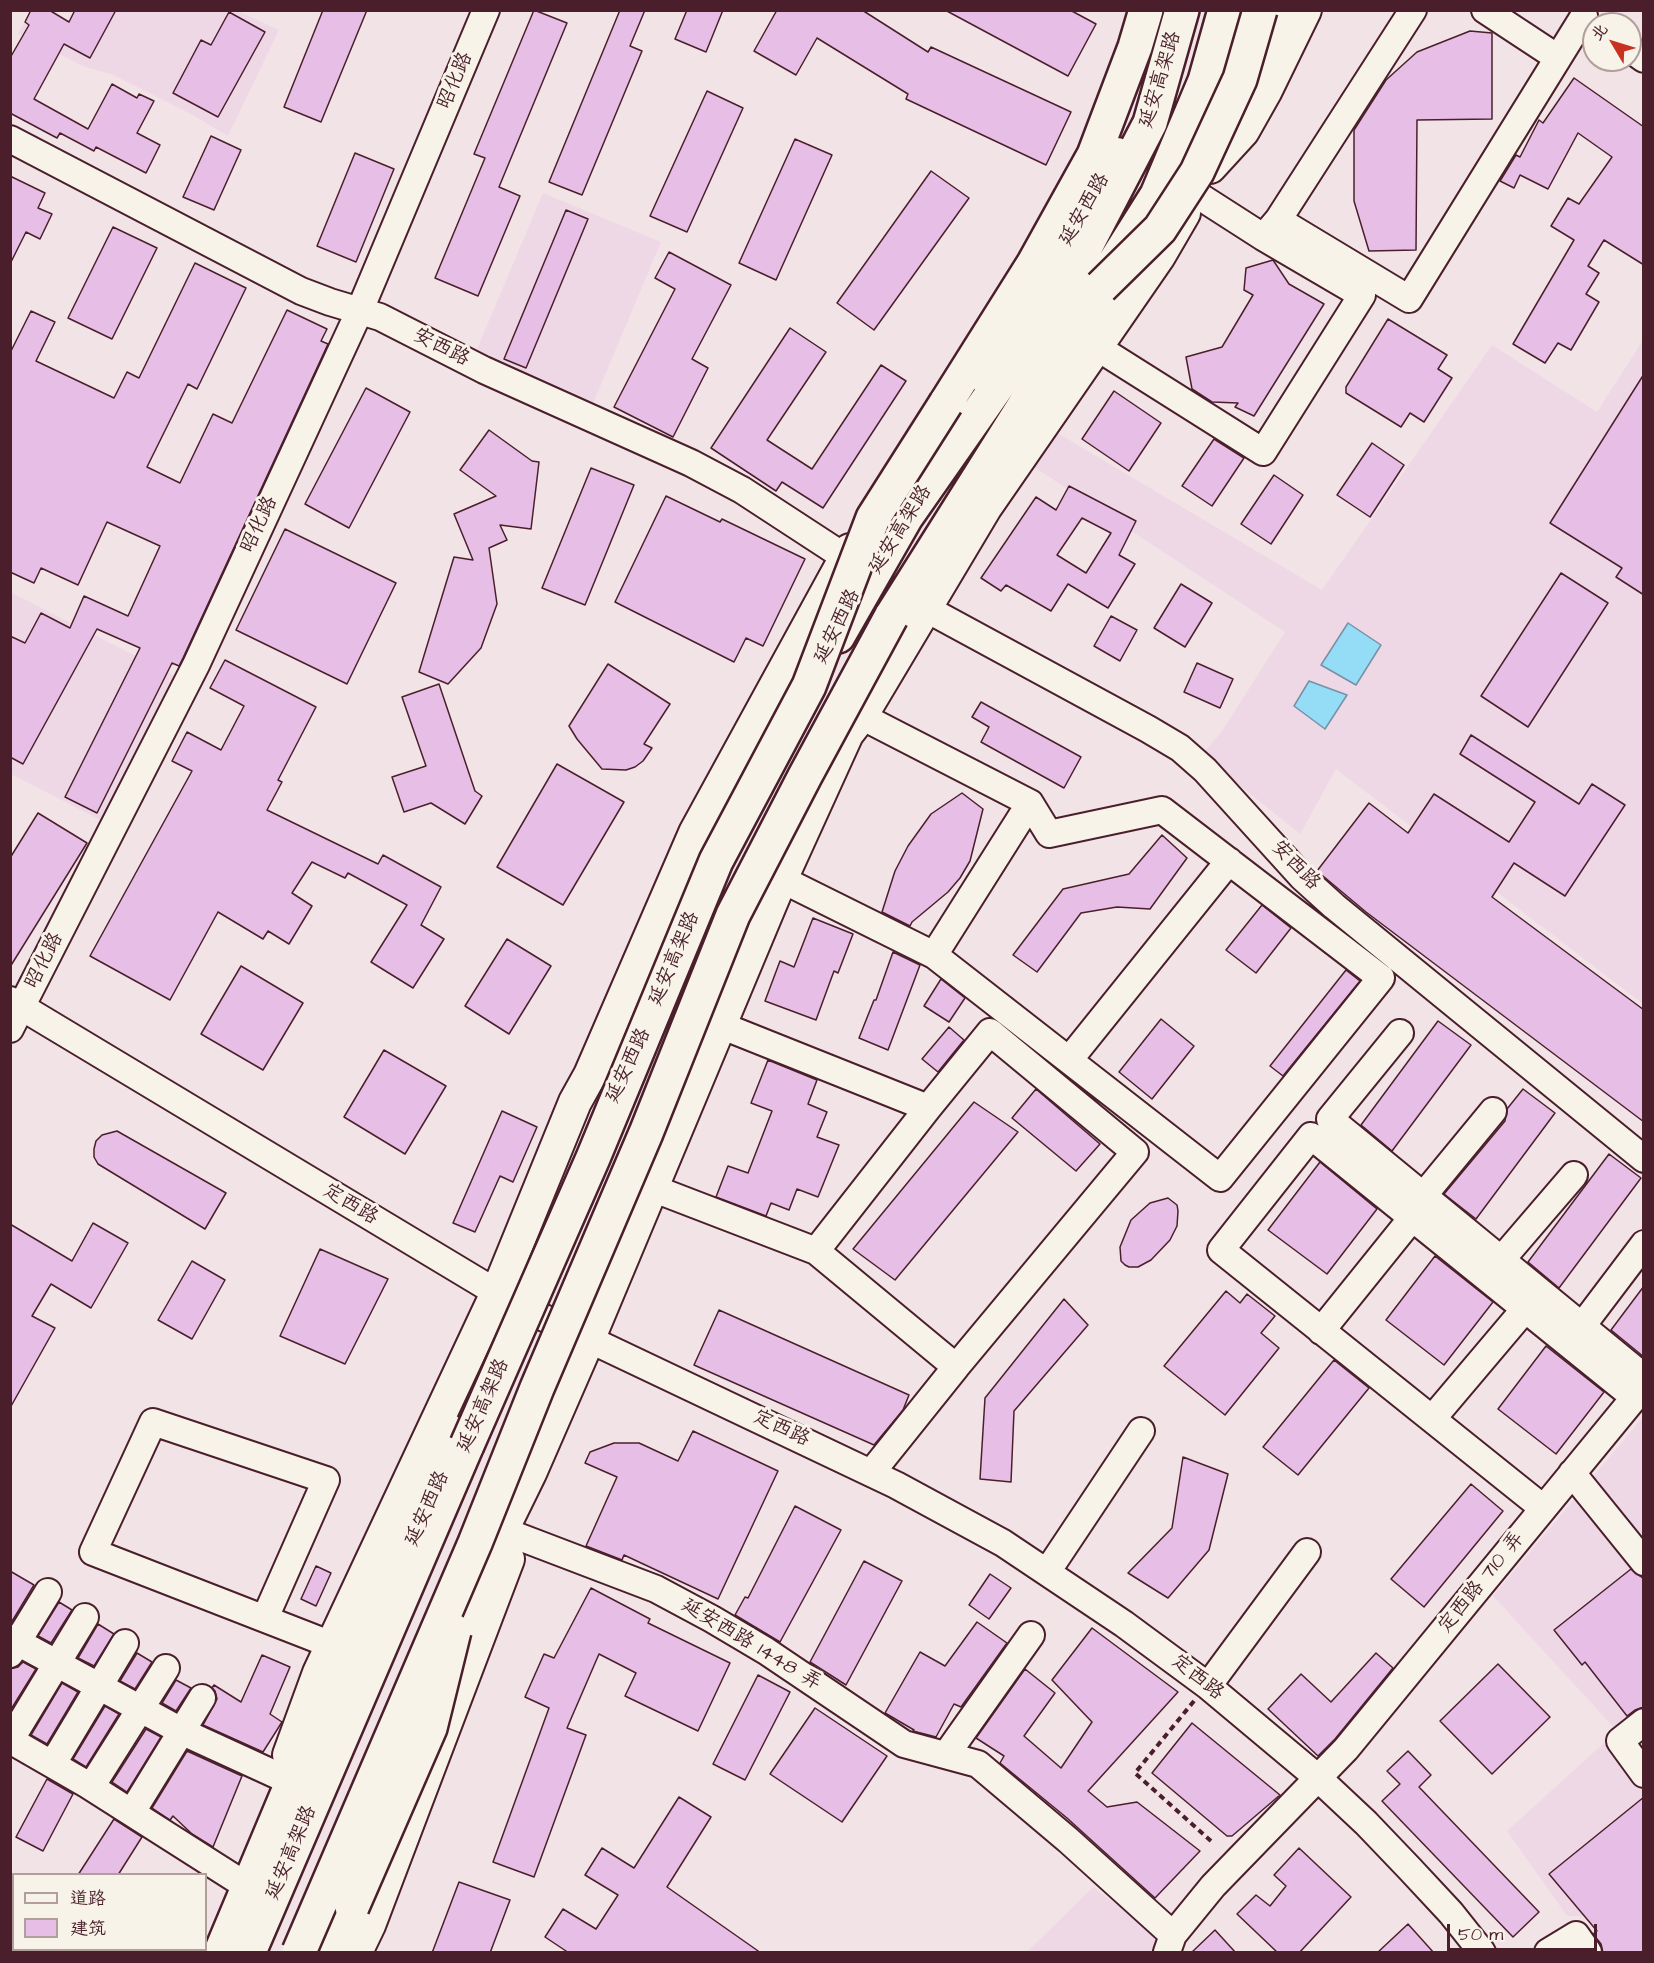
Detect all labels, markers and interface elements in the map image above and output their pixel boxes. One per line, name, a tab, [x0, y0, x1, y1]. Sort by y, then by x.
north arrow	[1582, 12, 1642, 72]
text: 北	[1586, 19, 1613, 45]
street label: 延安高架路	[1135, 29, 1187, 131]
street label: 昭化路	[433, 49, 479, 113]
street label: 延安西路	[1055, 169, 1115, 251]
street label: 安西路	[409, 324, 473, 372]
street label: 延安高架路	[864, 481, 938, 579]
street label: 昭化路	[236, 493, 284, 557]
street label: 延安西路	[810, 586, 866, 668]
street label: 安西路	[1266, 836, 1324, 896]
street label: 延安高架路	[644, 908, 706, 1010]
street label: 昭化路	[21, 929, 69, 993]
street label: 延安西路	[601, 1025, 657, 1107]
street label: 定西路	[318, 1179, 382, 1231]
street label: 延安高架路	[453, 1355, 515, 1457]
street label: 定西路	[749, 1405, 813, 1453]
street label: 延安西路	[401, 1468, 455, 1550]
street label: 定西路 710 弄	[1434, 1527, 1530, 1639]
street label: 延安西路 1448 弄	[677, 1594, 825, 1696]
street label: 定西路	[1166, 1650, 1228, 1706]
street label: 延安高架路	[261, 1802, 323, 1904]
legend	[12, 1873, 207, 1951]
text: 道路	[70, 1886, 106, 1911]
scale bar	[1450, 1912, 1600, 1950]
text: 建筑	[70, 1916, 106, 1941]
text: 50 m	[1458, 1922, 1503, 1947]

